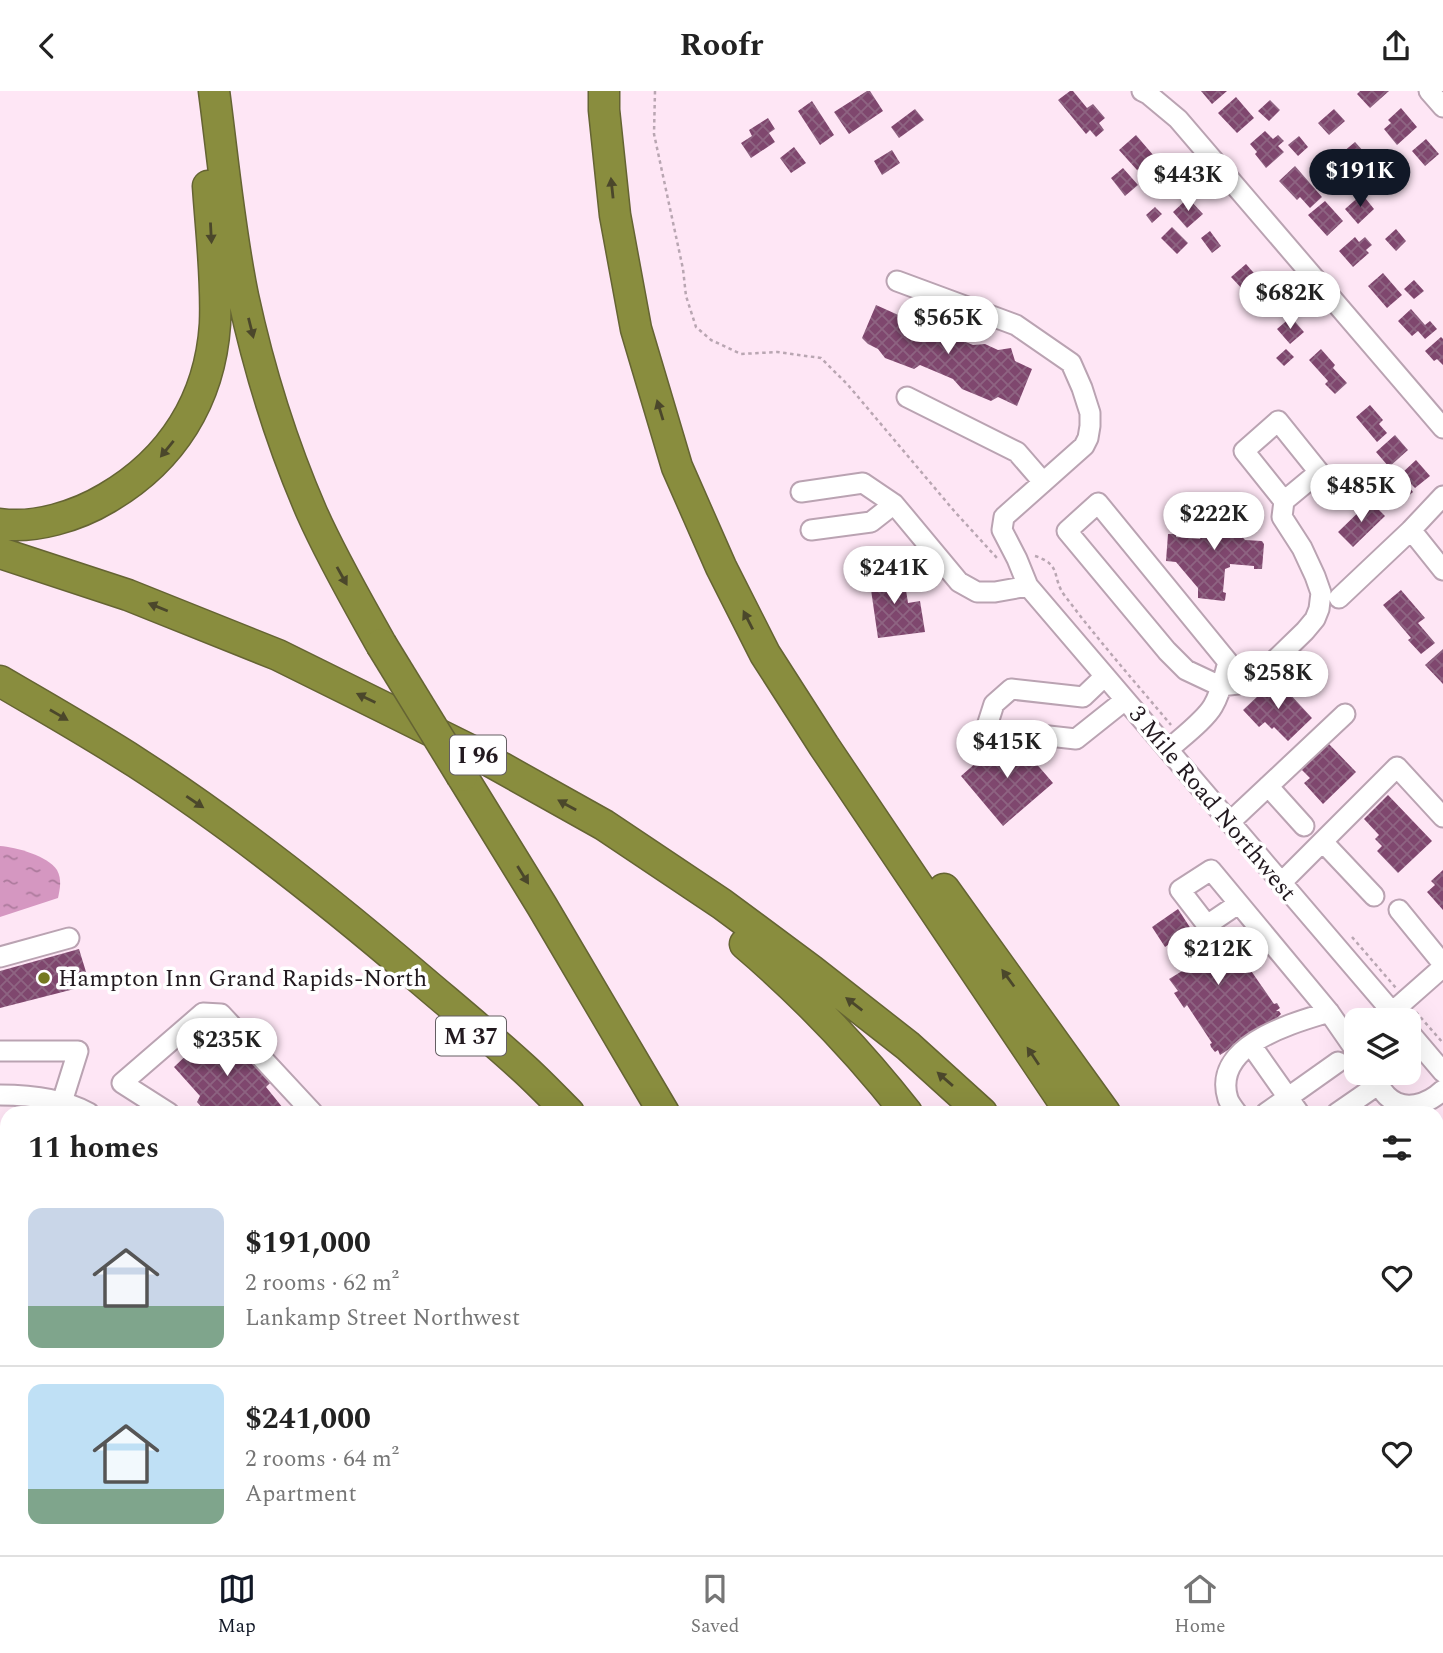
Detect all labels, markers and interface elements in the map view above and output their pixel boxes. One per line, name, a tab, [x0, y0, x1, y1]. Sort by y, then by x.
text: Roofr	[680, 21, 763, 70]
icon: back	[28, 27, 66, 65]
icon: share	[1377, 27, 1415, 65]
pin: $191K	[1311, 149, 1409, 209]
pin: $443K	[1139, 153, 1237, 213]
text: $191K	[1325, 154, 1395, 189]
text: $443K	[1153, 158, 1223, 193]
one-way arrow	[607, 177, 618, 199]
one-way arrow	[206, 222, 217, 244]
pin: $682K	[1241, 271, 1339, 331]
text: $682K	[1255, 276, 1325, 311]
pin: $565K	[899, 296, 997, 356]
text: $565K	[913, 301, 983, 336]
one-way arrow	[246, 317, 257, 339]
one-way arrow	[655, 400, 665, 421]
one-way arrow	[160, 440, 175, 457]
pin: $485K	[1312, 465, 1410, 524]
text: $485K	[1326, 469, 1396, 504]
pin: $222K	[1165, 493, 1263, 552]
text: $222K	[1179, 497, 1249, 532]
pin: $241K	[845, 547, 943, 606]
text: $241K	[859, 551, 929, 586]
one-way arrow	[336, 566, 348, 586]
one-way arrow	[147, 601, 168, 612]
one-way arrow	[742, 610, 753, 630]
pin: $258K	[1229, 651, 1327, 711]
text: $258K	[1243, 656, 1313, 691]
one-way arrow	[356, 693, 376, 704]
street label: 3 Mile Road Northwest	[1120, 698, 1305, 909]
one-way arrow	[50, 709, 69, 722]
pin: $415K	[958, 721, 1056, 780]
text: $415K	[972, 725, 1042, 760]
road number: I 96	[450, 735, 506, 775]
one-way arrow	[186, 795, 204, 809]
one-way arrow	[557, 799, 577, 811]
one-way arrow	[517, 866, 530, 885]
pin: $212K	[1169, 927, 1267, 987]
text: $212K	[1183, 932, 1253, 967]
place label: Hampton Inn Grand Rapids-North	[58, 961, 427, 997]
one-way arrow	[1001, 969, 1015, 987]
marker: Hampton Inn Grand Rapids-North	[36, 970, 52, 986]
one-way arrow	[845, 998, 863, 1012]
map controls	[1344, 1008, 1421, 1085]
button: layers	[1344, 1008, 1421, 1085]
road number: M 37	[436, 1017, 506, 1055]
pin: $235K	[178, 1019, 276, 1078]
text: $235K	[192, 1023, 262, 1058]
one-way arrow	[1027, 1047, 1040, 1066]
one-way arrow	[936, 1071, 954, 1087]
text: 11 homes	[28, 1125, 159, 1171]
icon: filters	[1378, 1129, 1416, 1167]
text: $191,000	[245, 1220, 371, 1266]
icon: home	[84, 1236, 168, 1320]
icon: heart	[1378, 1259, 1416, 1297]
text: 2 rooms · 62 m²	[245, 1266, 399, 1301]
text: Lankamp Street Northwest	[245, 1301, 520, 1336]
text: $241,000	[245, 1396, 371, 1442]
icon: home	[84, 1412, 168, 1496]
icon: heart	[1378, 1435, 1416, 1473]
text: 2 rooms · 64 m²	[245, 1442, 399, 1477]
text: Apartment	[245, 1477, 357, 1512]
tab: Map	[217, 1570, 256, 1641]
tab: Saved	[691, 1570, 739, 1641]
tab: Home	[1174, 1570, 1226, 1641]

